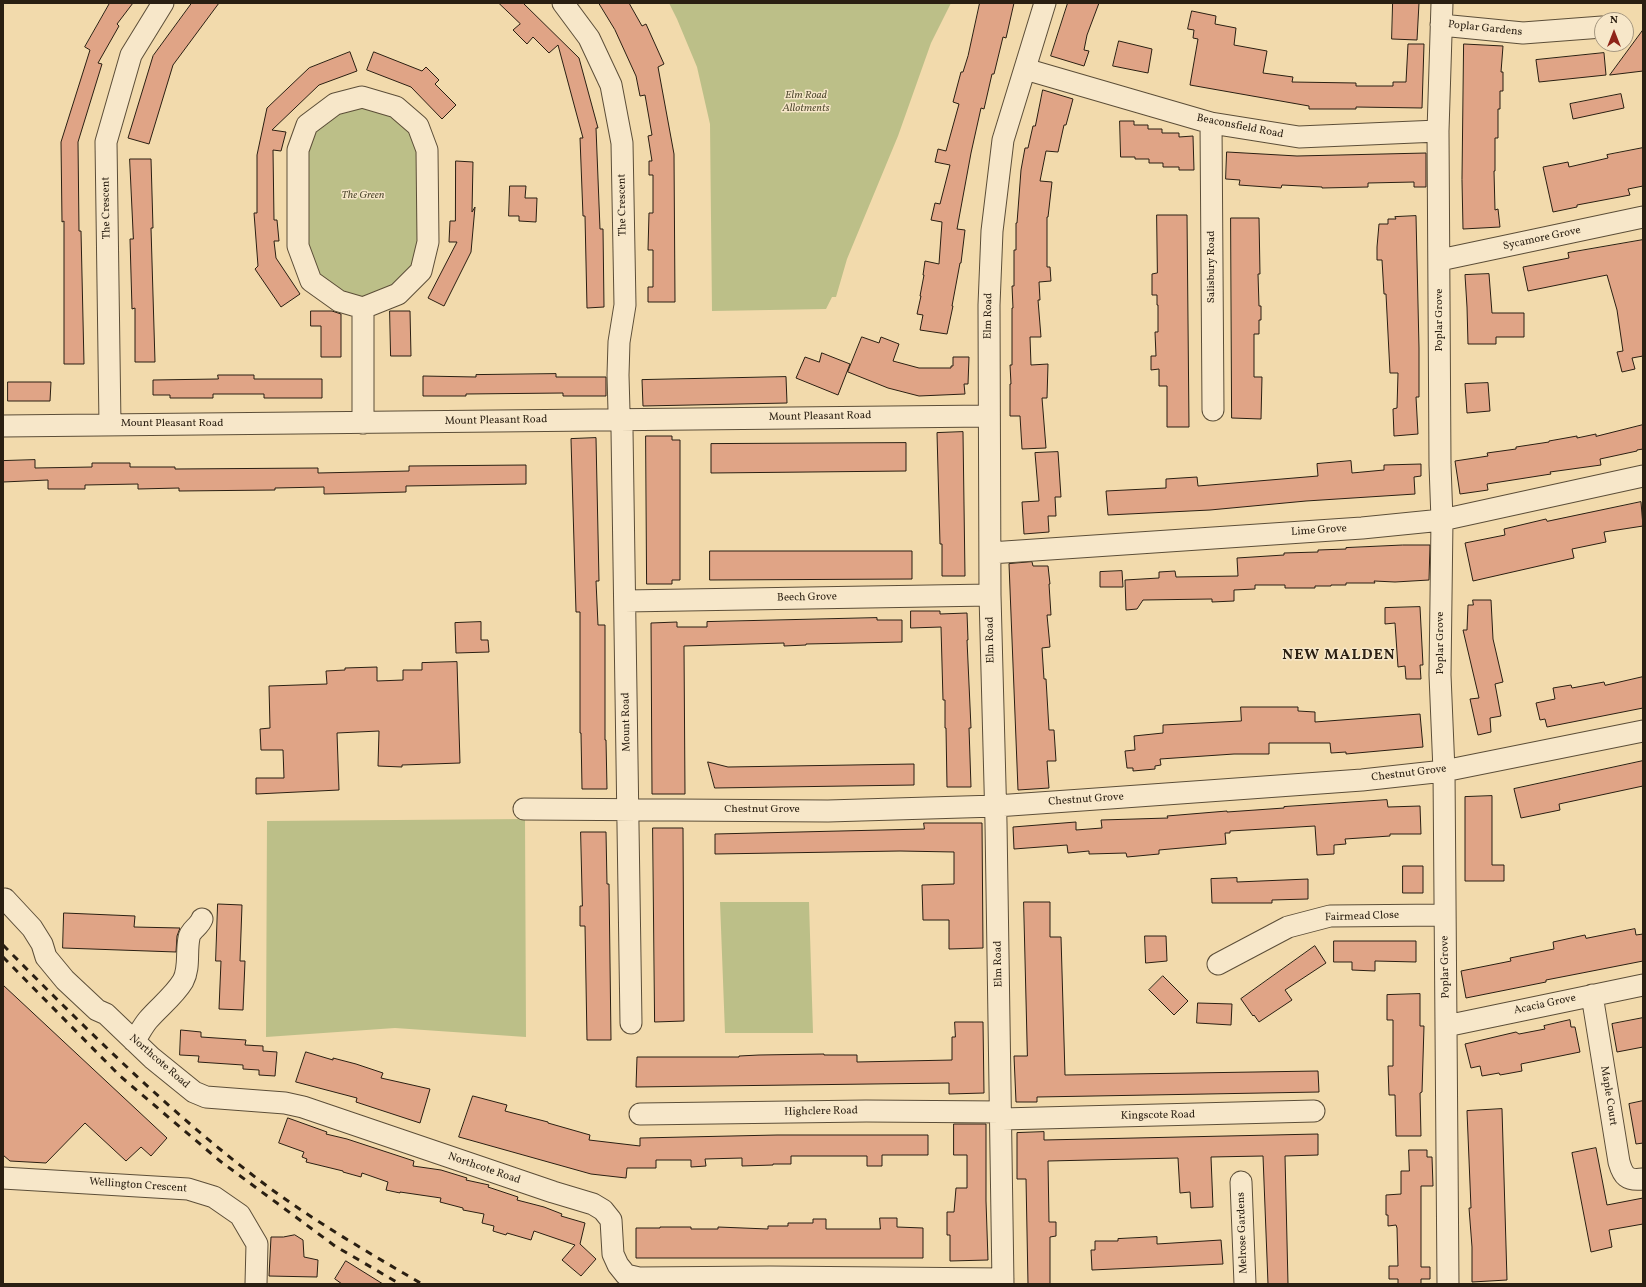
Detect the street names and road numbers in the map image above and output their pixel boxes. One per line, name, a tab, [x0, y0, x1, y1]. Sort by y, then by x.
street label: Poplar Gardens	[1447, 19, 1523, 39]
street label: Beaconsfield Road	[1195, 112, 1285, 142]
street label: The Crescent	[616, 174, 630, 236]
street label: The Crescent	[100, 177, 114, 239]
street label: Sycamore Grove	[1502, 224, 1582, 254]
street label: Salisbury Road	[1205, 231, 1219, 303]
street label: Poplar Grove	[1433, 288, 1447, 352]
street label: Elm Road	[982, 293, 996, 339]
street label: Mount Pleasant Road	[769, 410, 871, 424]
street label: Mount Pleasant Road	[445, 414, 547, 428]
street label: Mount Pleasant Road	[121, 417, 223, 431]
street label: Lime Grove	[1291, 522, 1347, 540]
street label: Beech Grove	[777, 591, 837, 605]
street label: Poplar Grove	[1434, 611, 1448, 675]
street label: Elm Road	[984, 617, 998, 663]
street label: Mount Road	[620, 692, 634, 752]
street label: Chestnut Grove	[1371, 763, 1447, 785]
street label: Chestnut Grove	[1048, 791, 1124, 809]
street label: Chestnut Grove	[724, 803, 800, 817]
street label: Fairmead Close	[1325, 909, 1399, 925]
street label: Poplar Grove	[1439, 935, 1453, 999]
street label: Elm Road	[992, 941, 1006, 987]
street label: Acacia Grove	[1513, 992, 1577, 1018]
street label: Northcote Road	[126, 1032, 192, 1092]
street label: Maple Court	[1597, 1065, 1619, 1127]
street label: Highclere Road	[784, 1105, 858, 1119]
street label: Kingscote Road	[1121, 1109, 1195, 1123]
street label: Northcote Road	[446, 1150, 522, 1188]
street label: Wellington Crescent	[89, 1176, 187, 1196]
street label: Melrose Gardens	[1235, 1192, 1251, 1274]

